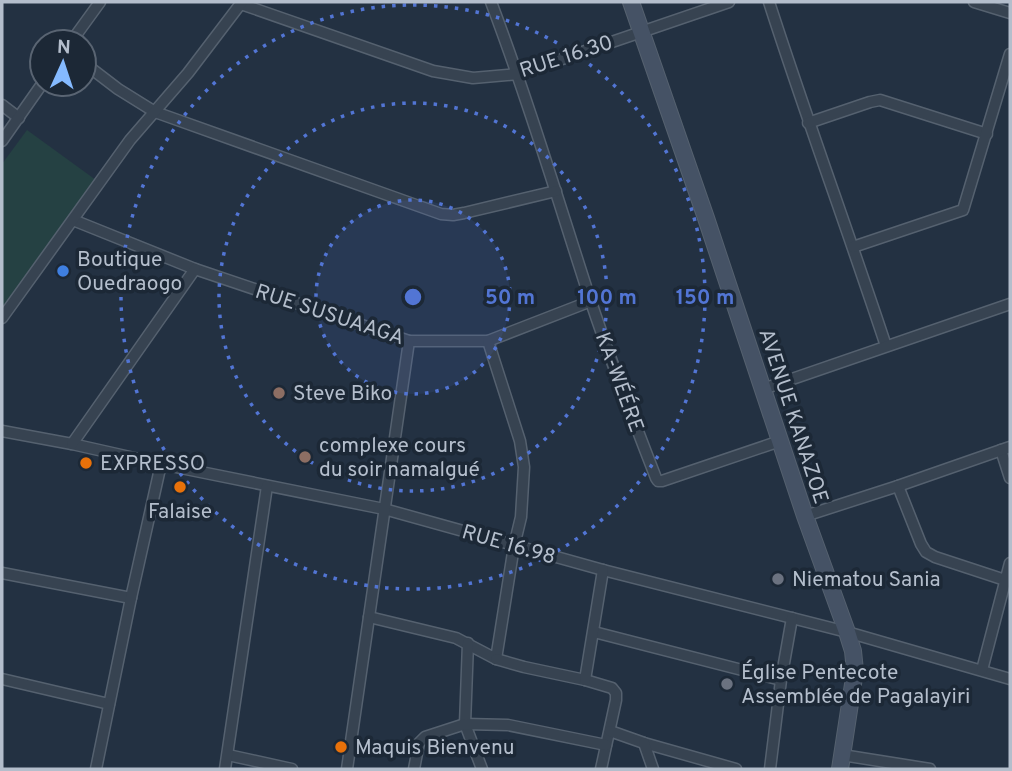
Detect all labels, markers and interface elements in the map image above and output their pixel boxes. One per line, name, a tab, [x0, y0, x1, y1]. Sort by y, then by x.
north arrow	[28, 28, 98, 98]
street label: RUE 16.30	[516, 30, 617, 85]
text: N	[56, 36, 71, 60]
place label: Boutique Ouedraogo	[77, 247, 182, 298]
marker: Boutique Ouedraogo	[55, 263, 71, 279]
street label: RUE SUSUAAGA	[252, 279, 407, 352]
centre of rings	[401, 285, 425, 309]
text: 50 m	[485, 285, 535, 312]
text: 100 m	[577, 285, 637, 312]
text: 150 m	[676, 285, 734, 312]
street label: AVENUE KANAZOE	[752, 325, 834, 508]
street label: KA-WÉÉRE	[588, 328, 650, 436]
place label: Steve Biko	[293, 381, 392, 408]
marker: Steve Biko	[271, 385, 287, 401]
place label: complexe cours du soir namalgué	[319, 433, 480, 484]
marker: complexe cours du soir namalgué	[297, 449, 313, 465]
place label: EXPRESSO	[100, 451, 205, 478]
marker: EXPRESSO	[78, 455, 94, 471]
marker: Falaise	[172, 479, 188, 495]
place label: Falaise	[148, 499, 212, 526]
street label: RUE 16.98	[459, 519, 559, 572]
place label: Niematou Sania	[792, 567, 941, 594]
marker: Niematou Sania	[770, 571, 786, 587]
place label: Église Pentecote Assemblée de Pagalayiri	[741, 659, 970, 711]
marker: Église Pentecote Assemblée de Pagalayiri	[719, 676, 735, 692]
place label: Maquis Bienvenu	[355, 735, 515, 762]
marker: Maquis Bienvenu	[333, 739, 349, 755]

